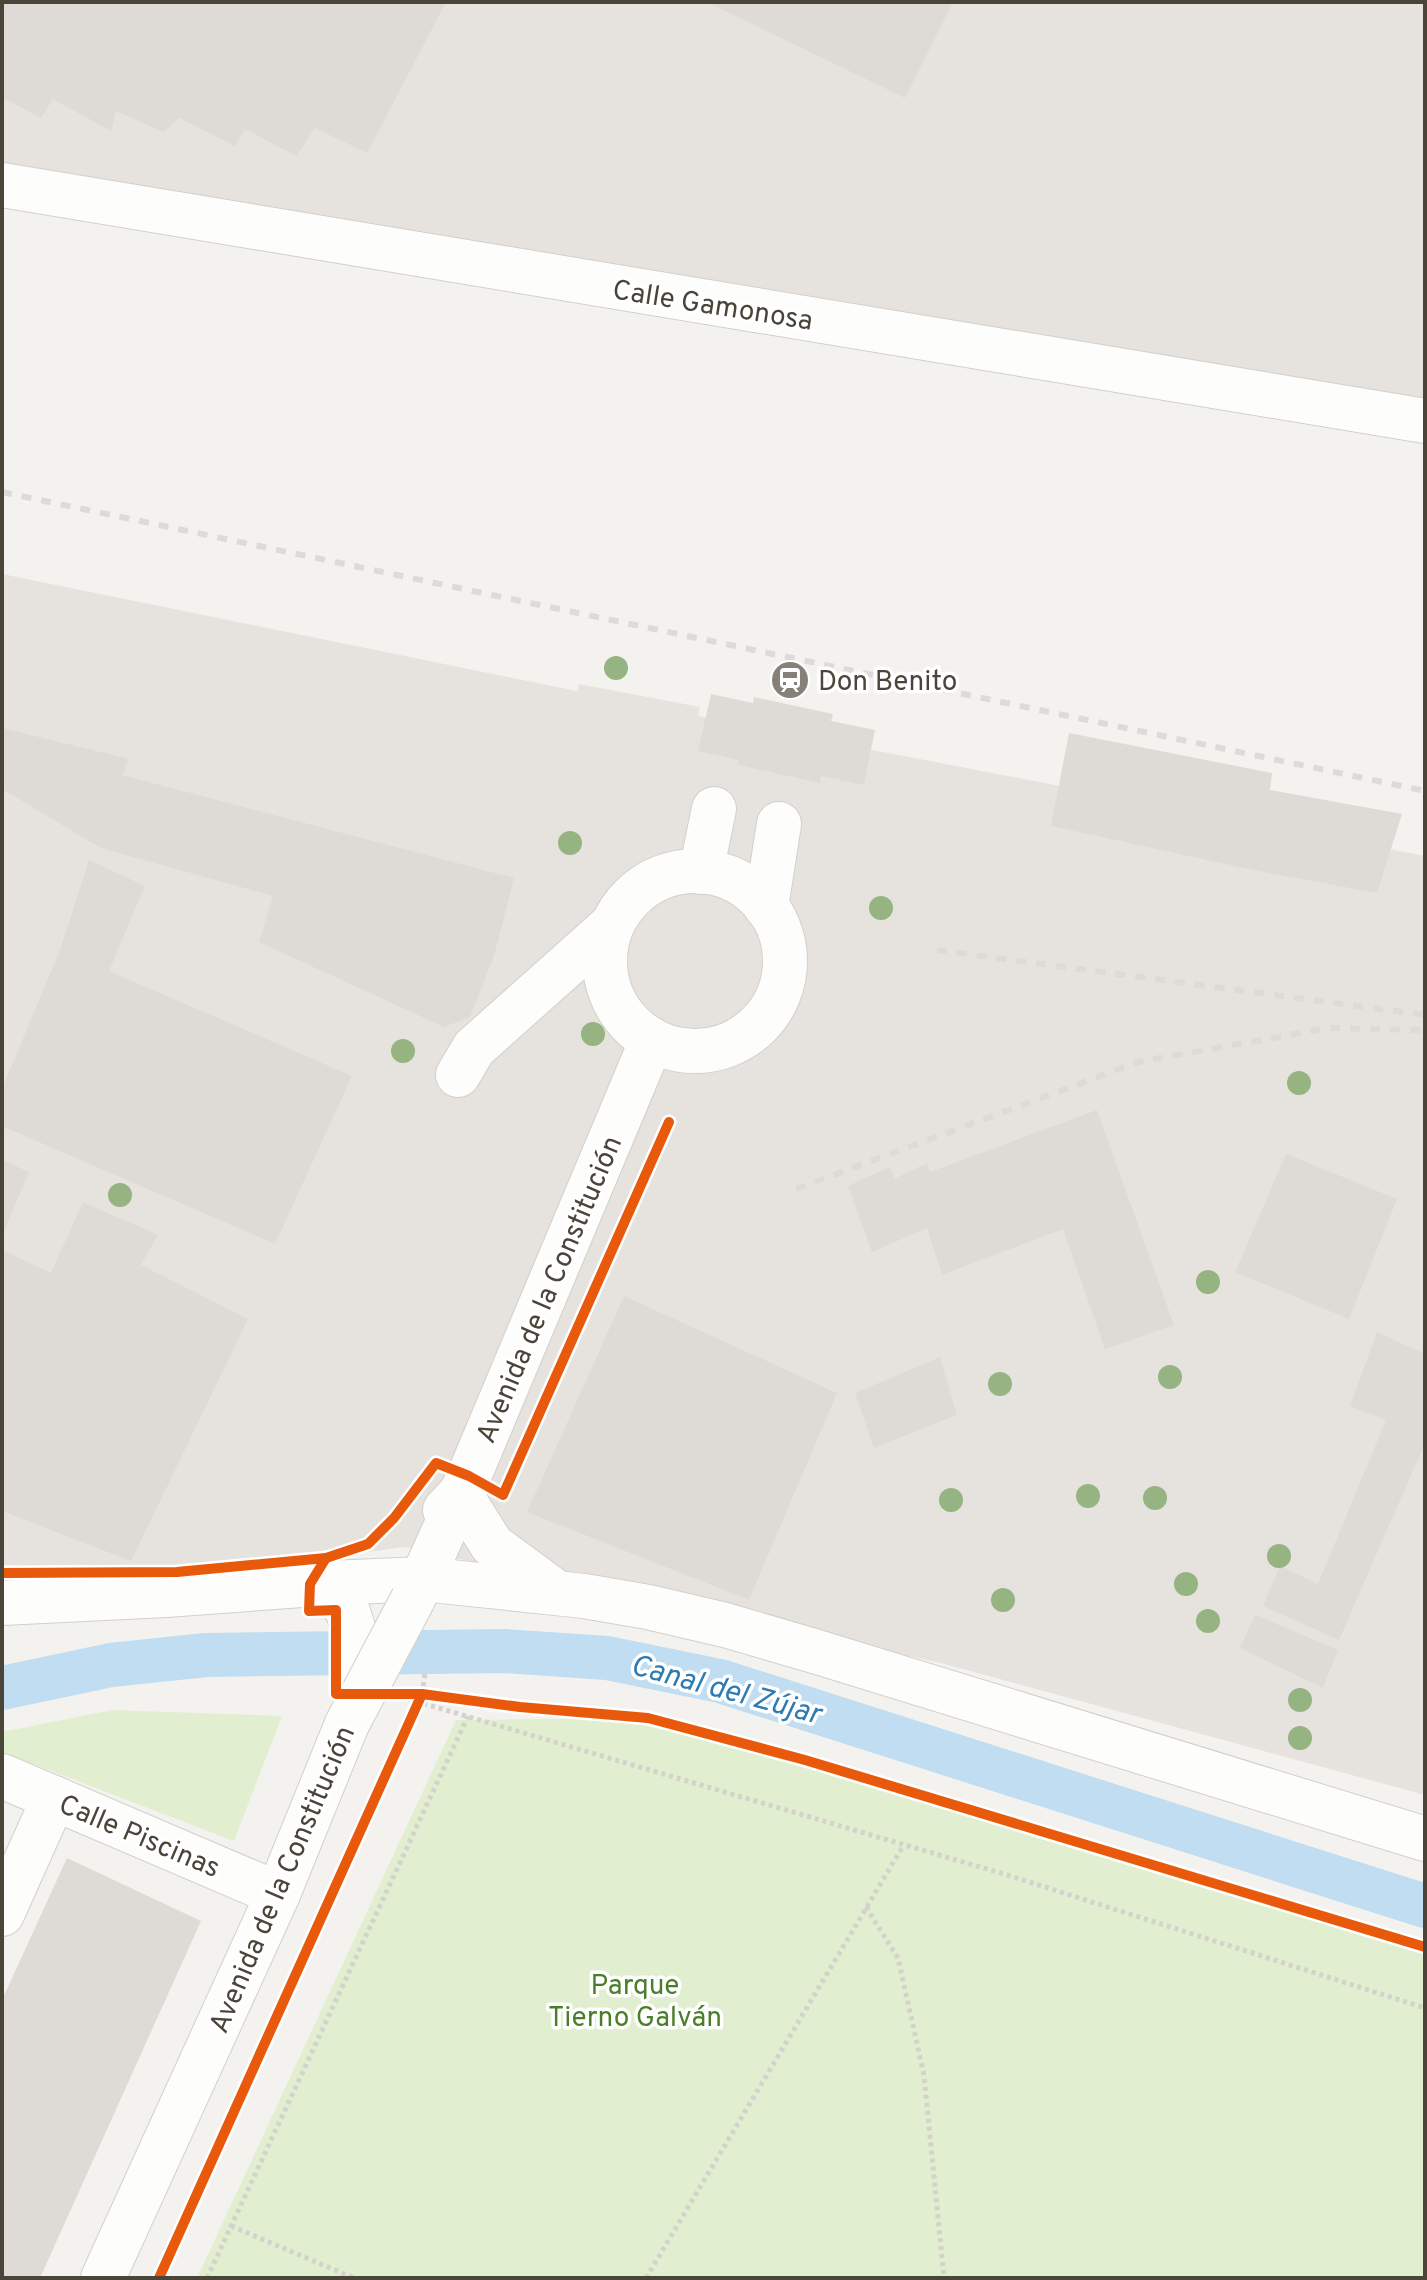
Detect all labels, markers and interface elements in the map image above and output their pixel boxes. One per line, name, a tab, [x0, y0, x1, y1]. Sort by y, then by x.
street label: Calle Gamonosa	[610, 273, 815, 341]
station icon: Don Benito	[769, 659, 811, 701]
place label: Don Benito	[818, 665, 957, 701]
street label: Avenida de la Constitución	[470, 1131, 632, 1449]
water label: Canal del Zújar	[626, 1648, 827, 1735]
street label: Avenida de la Constitución	[203, 1721, 365, 2039]
street label: Calle Piscinas	[53, 1788, 225, 1888]
park label: Parque Tierno Galván	[548, 1969, 722, 2037]

